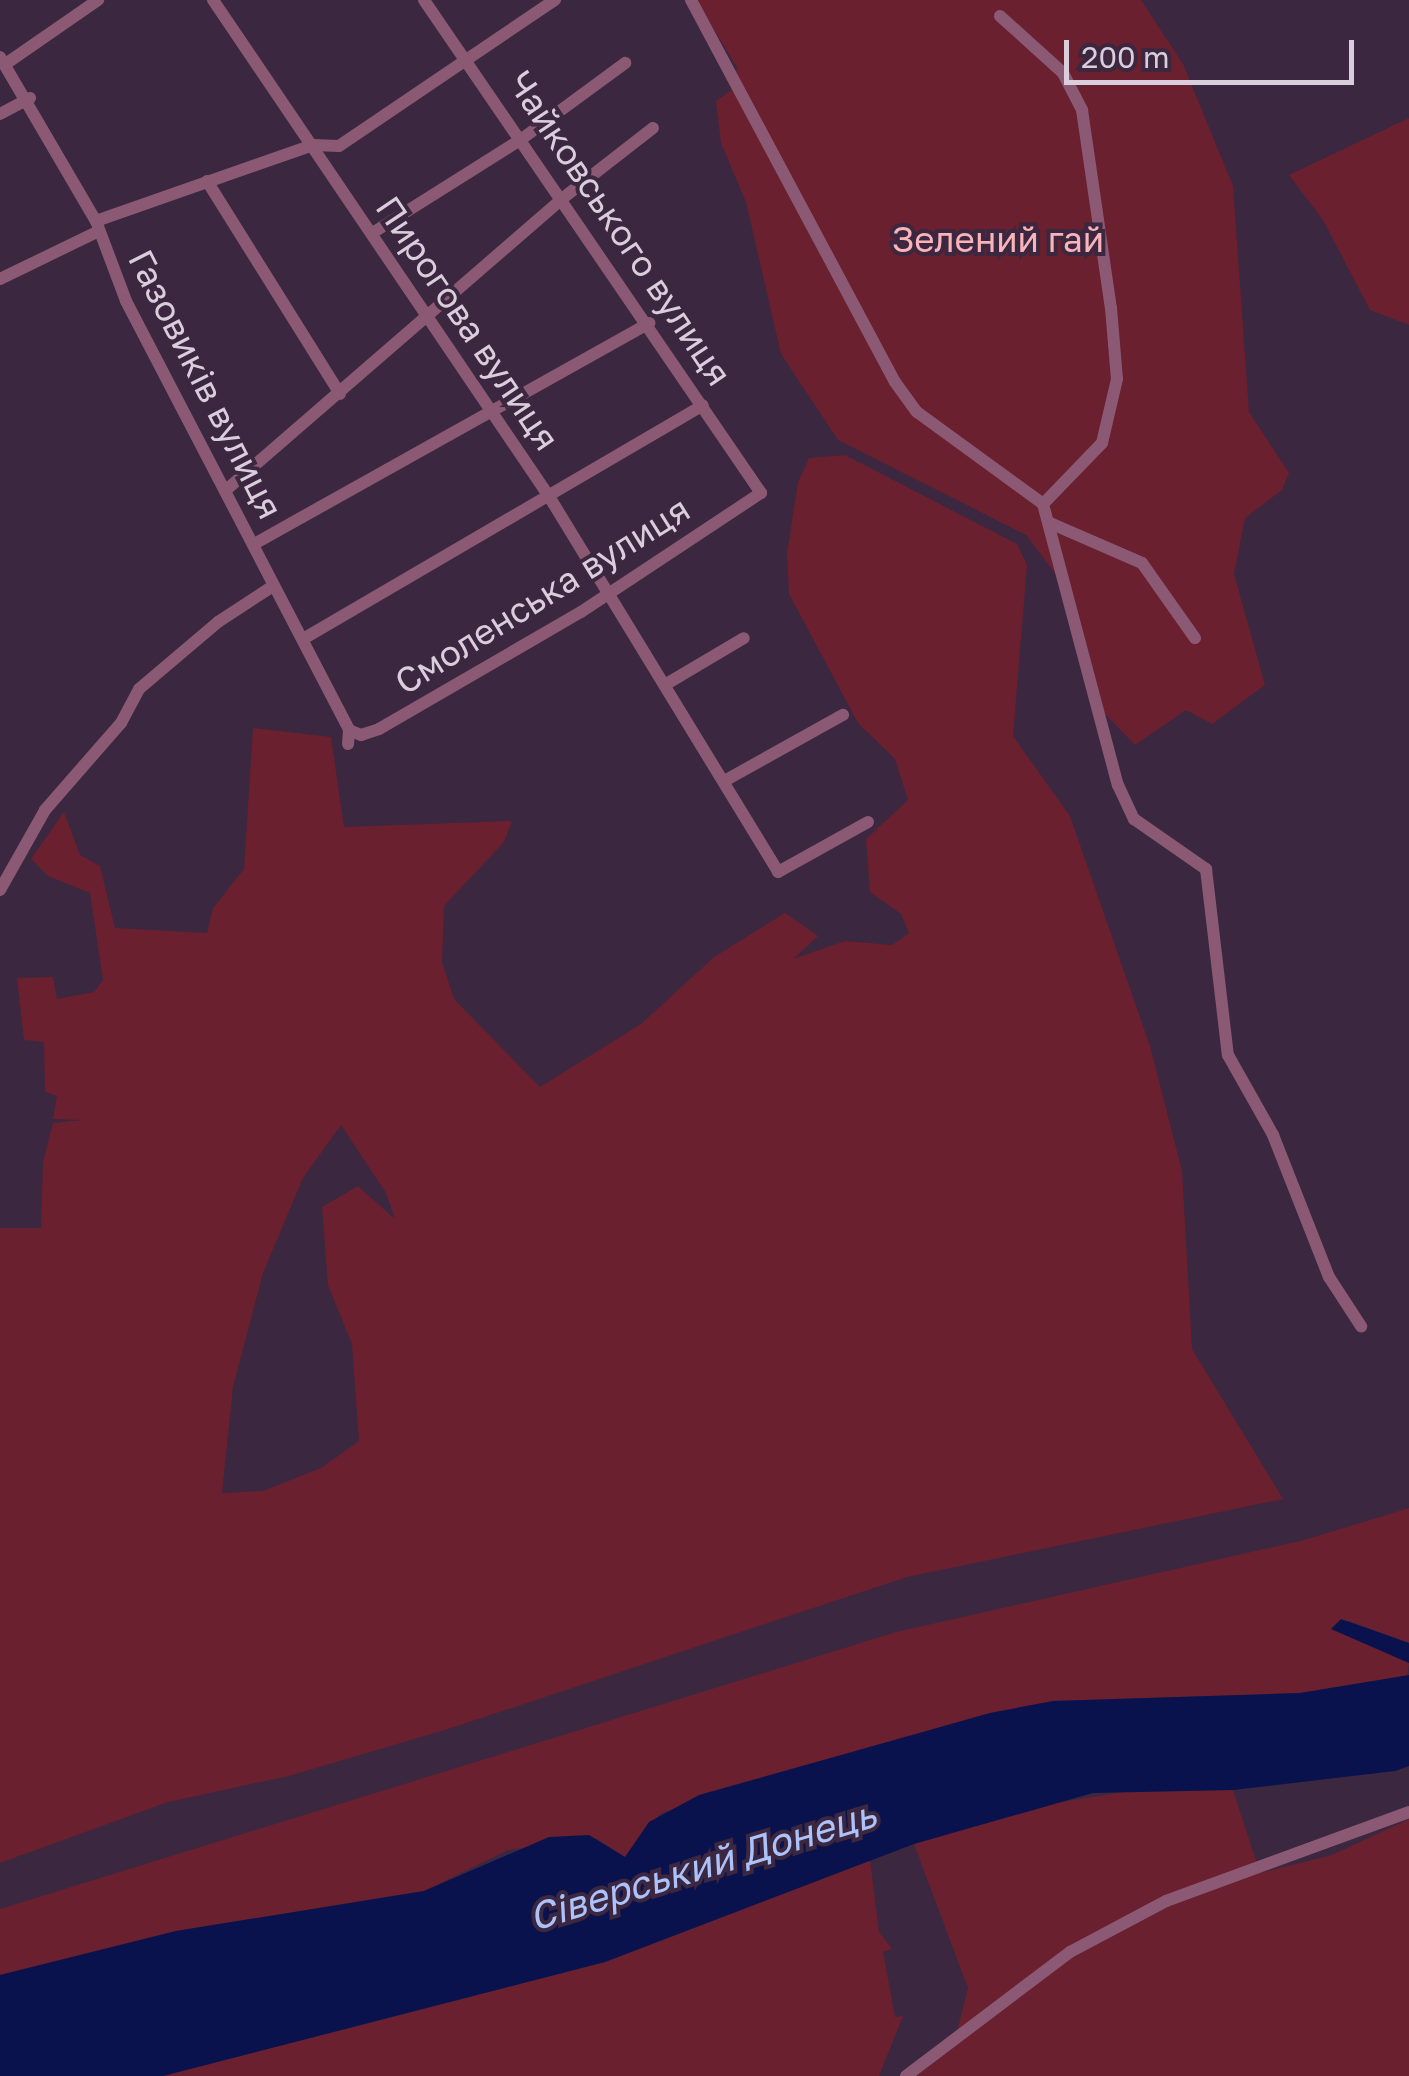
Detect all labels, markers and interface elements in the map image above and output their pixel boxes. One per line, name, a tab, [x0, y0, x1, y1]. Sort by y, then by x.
scale bar	[1069, 20, 1359, 82]
text: 200 m	[1081, 39, 1170, 75]
street label: Чайковського вулиця	[499, 63, 741, 393]
street label: Пирогова вулиця	[368, 188, 568, 458]
park label: Зелений гай	[892, 218, 1104, 260]
street label: Газовиків вулиця	[120, 243, 292, 525]
street label: Смоленська вулиця	[387, 487, 697, 703]
water label: Сіверський Донець	[523, 1791, 881, 1939]

